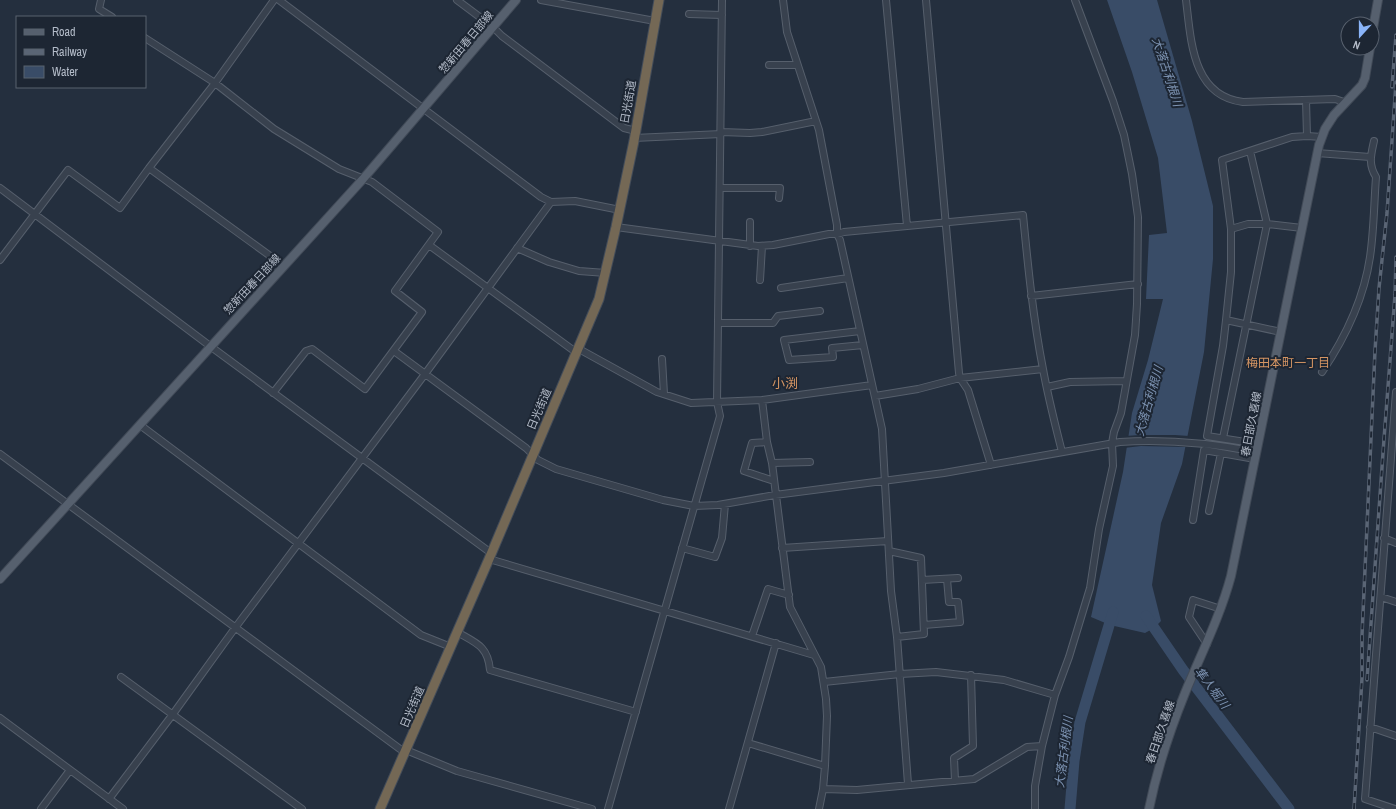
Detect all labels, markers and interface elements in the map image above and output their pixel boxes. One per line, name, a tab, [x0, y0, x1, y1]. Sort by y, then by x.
street label: 惣新田春日部線	[436, 8, 496, 76]
legend	[16, 16, 146, 88]
north arrow	[1340, 16, 1380, 56]
text: Road	[52, 24, 76, 40]
water label: 大落古利根川	[1148, 35, 1186, 111]
text: N	[1351, 38, 1362, 53]
text: Railway	[52, 44, 87, 60]
text: Water	[52, 64, 79, 80]
street label: 日光街道	[617, 79, 639, 125]
street label: 惣新田春日部線	[221, 251, 283, 317]
district label: 梅田本町一丁目	[1246, 355, 1330, 371]
water label: 大落古利根川	[1131, 362, 1167, 438]
district label: 小渕	[772, 375, 798, 392]
street label: 日光街道	[524, 386, 554, 432]
street label: 春日部久喜線	[1238, 390, 1264, 458]
water label: 隼人堀川	[1191, 664, 1234, 714]
street label: 日光街道	[397, 684, 427, 730]
street label: 春日部久喜線	[1143, 699, 1177, 765]
water label: 大落古利根川	[1052, 713, 1077, 789]

